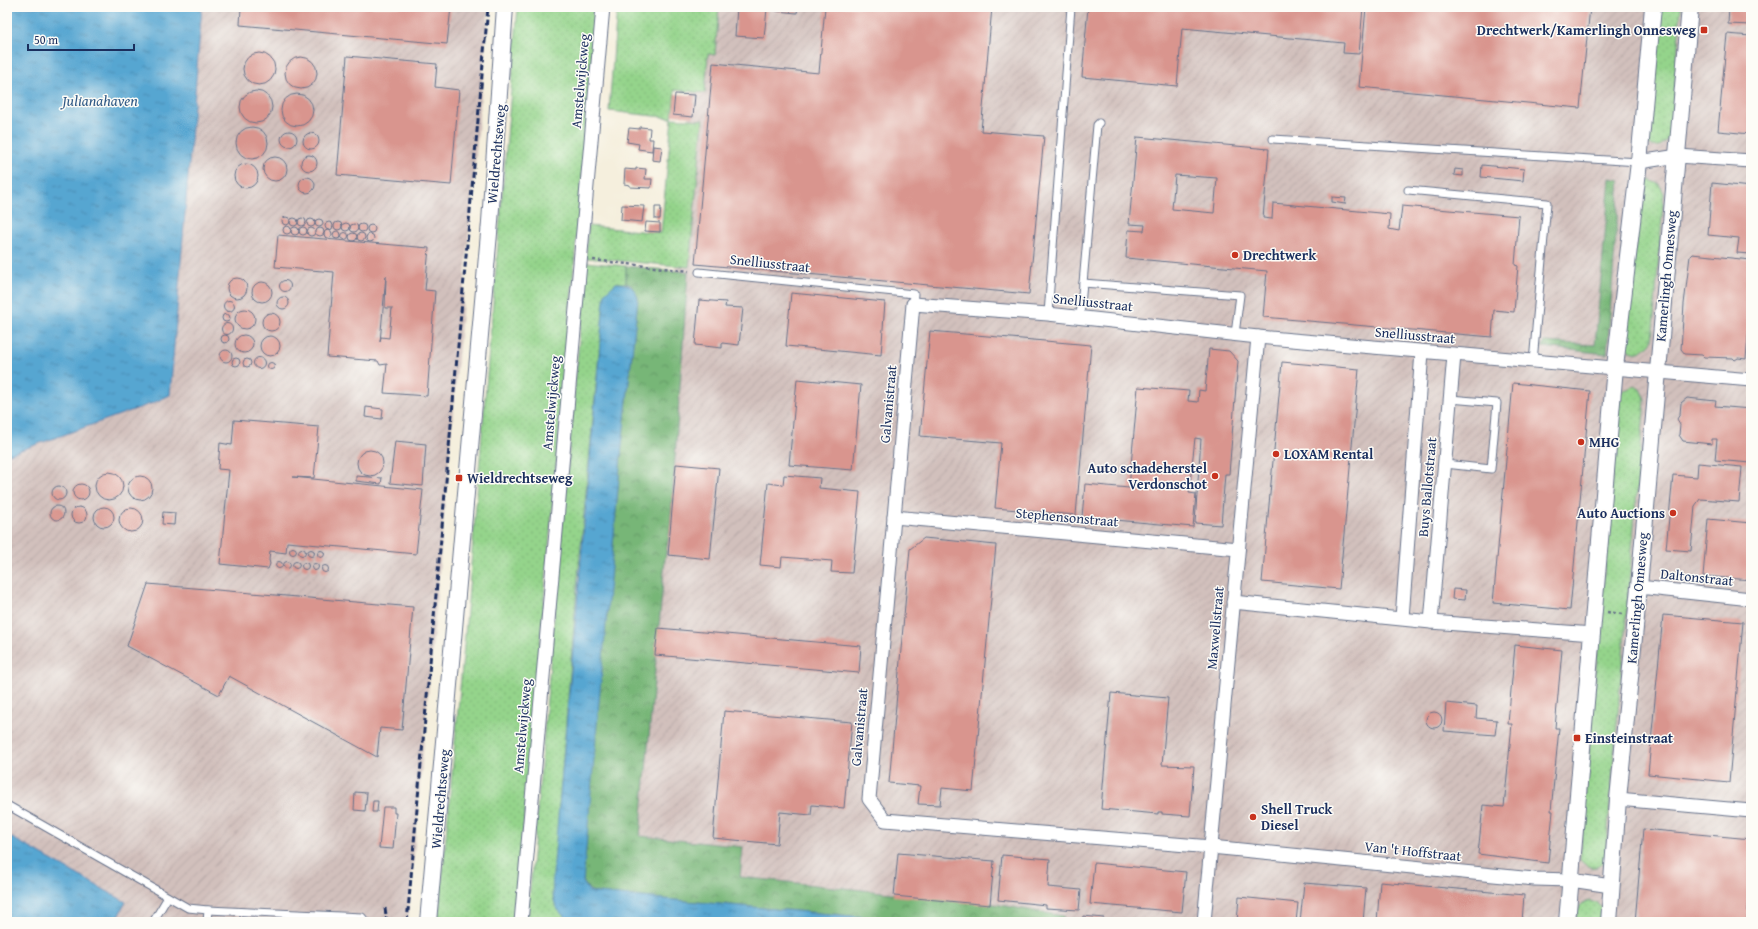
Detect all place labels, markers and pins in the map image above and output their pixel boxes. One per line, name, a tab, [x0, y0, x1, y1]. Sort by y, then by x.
place label: Drechtwerk/Kamerlingh Onnesweg	[1477, 20, 1697, 40]
marker: Drechtwerk/Kamerlingh Onnesweg	[1699, 25, 1709, 35]
place label: Drechtwerk	[1243, 245, 1317, 265]
marker: Drechtwerk	[1230, 250, 1240, 260]
place label: MHG	[1589, 432, 1620, 452]
marker: MHG	[1576, 437, 1586, 447]
place label: LOXAM Rental	[1284, 444, 1374, 464]
marker: LOXAM Rental	[1271, 449, 1281, 459]
place label: Auto schadeherstel Verdonschot	[1087, 458, 1208, 494]
place label: Wieldrechtseweg	[467, 468, 573, 488]
marker: Auto schadeherstel Verdonschot	[1210, 471, 1220, 481]
marker: Wieldrechtseweg	[454, 473, 464, 483]
place label: Auto Auctions	[1577, 503, 1665, 523]
marker: Auto Auctions	[1668, 508, 1678, 518]
place label: Einsteinstraat	[1585, 728, 1674, 748]
marker: Einsteinstraat	[1572, 733, 1582, 743]
place label: Shell Truck Diesel	[1261, 799, 1333, 835]
marker: Shell Truck Diesel	[1248, 812, 1258, 822]

